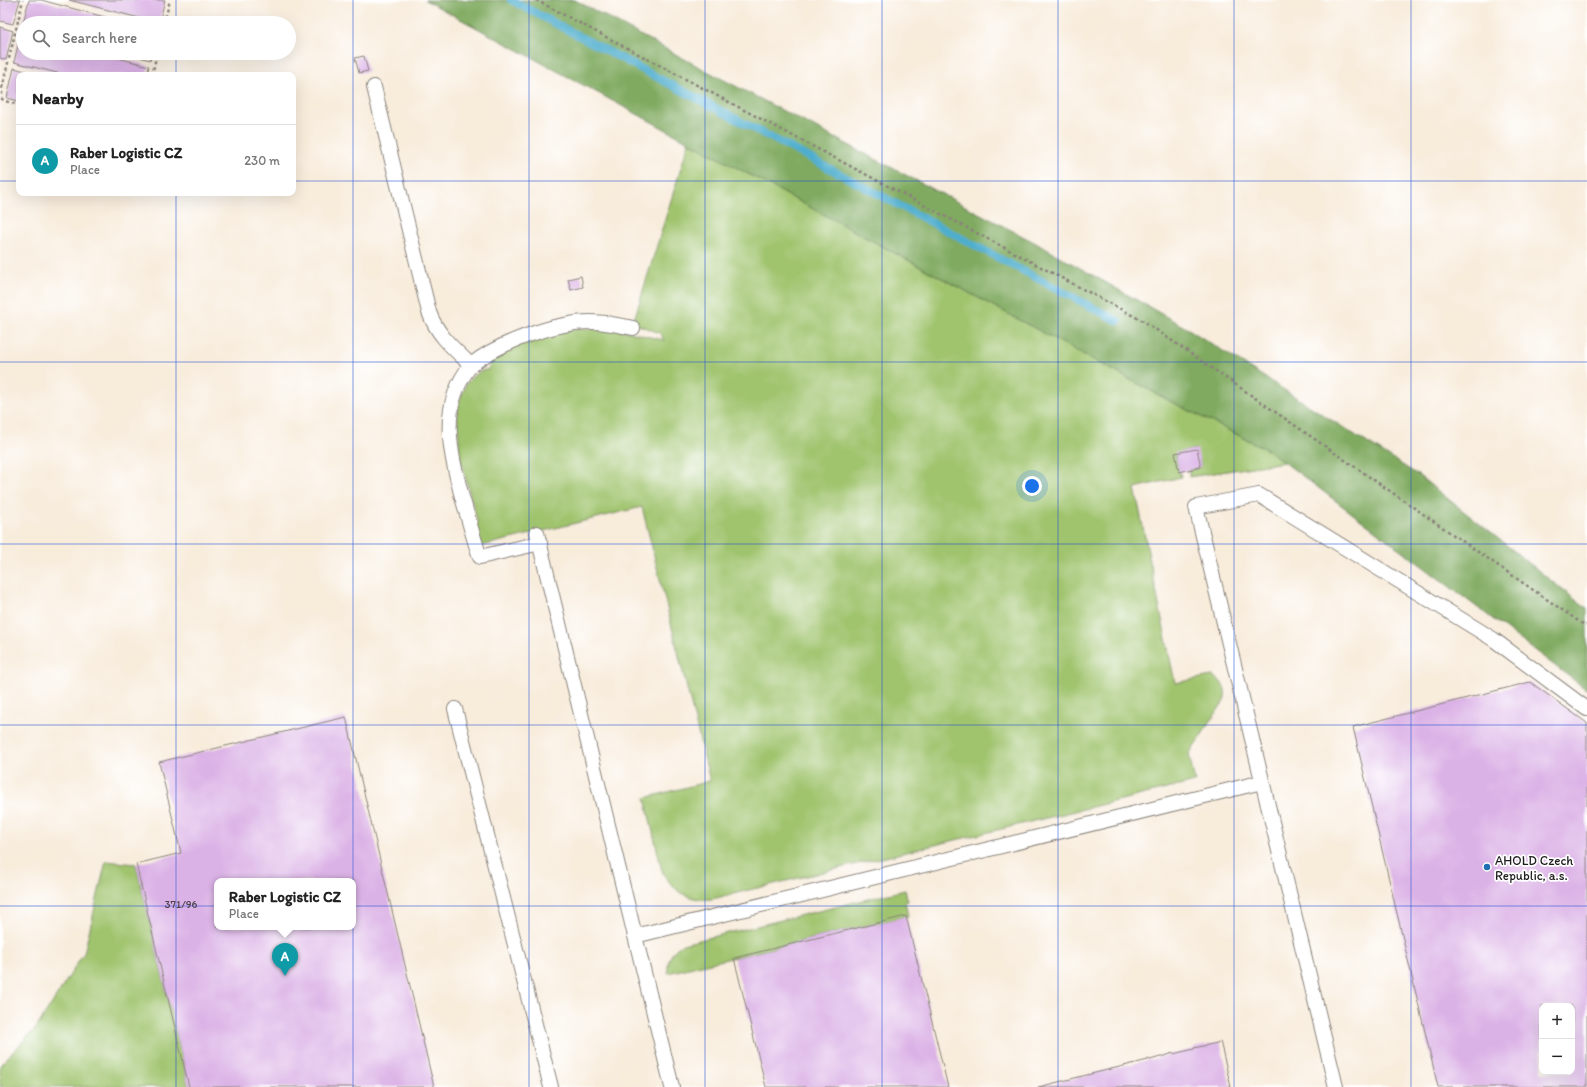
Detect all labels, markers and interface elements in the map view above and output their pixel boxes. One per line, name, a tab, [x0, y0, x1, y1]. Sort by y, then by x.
search box	[16, 16, 296, 60]
icon: search	[30, 27, 52, 49]
text: Search here	[62, 29, 137, 47]
text: Nearby	[32, 88, 84, 108]
text: Raber Logistic CZ	[70, 144, 182, 162]
text: A	[41, 153, 49, 168]
text: 230 m	[244, 153, 280, 168]
text: Place	[70, 162, 100, 177]
your location	[1022, 476, 1042, 496]
place label: AHOLD Czech Republic, a.s.	[1495, 853, 1573, 883]
marker: AHOLD Czech Republic, a.s.	[1482, 862, 1492, 872]
popup	[214, 878, 356, 930]
text: Raber Logistic CZ	[229, 888, 341, 906]
house number: 371/96	[165, 898, 198, 911]
text: Place	[229, 906, 259, 921]
pin: A	[272, 943, 298, 976]
map controls	[1539, 1003, 1575, 1075]
button: +	[1539, 1003, 1575, 1039]
button: −	[1539, 1039, 1575, 1075]

